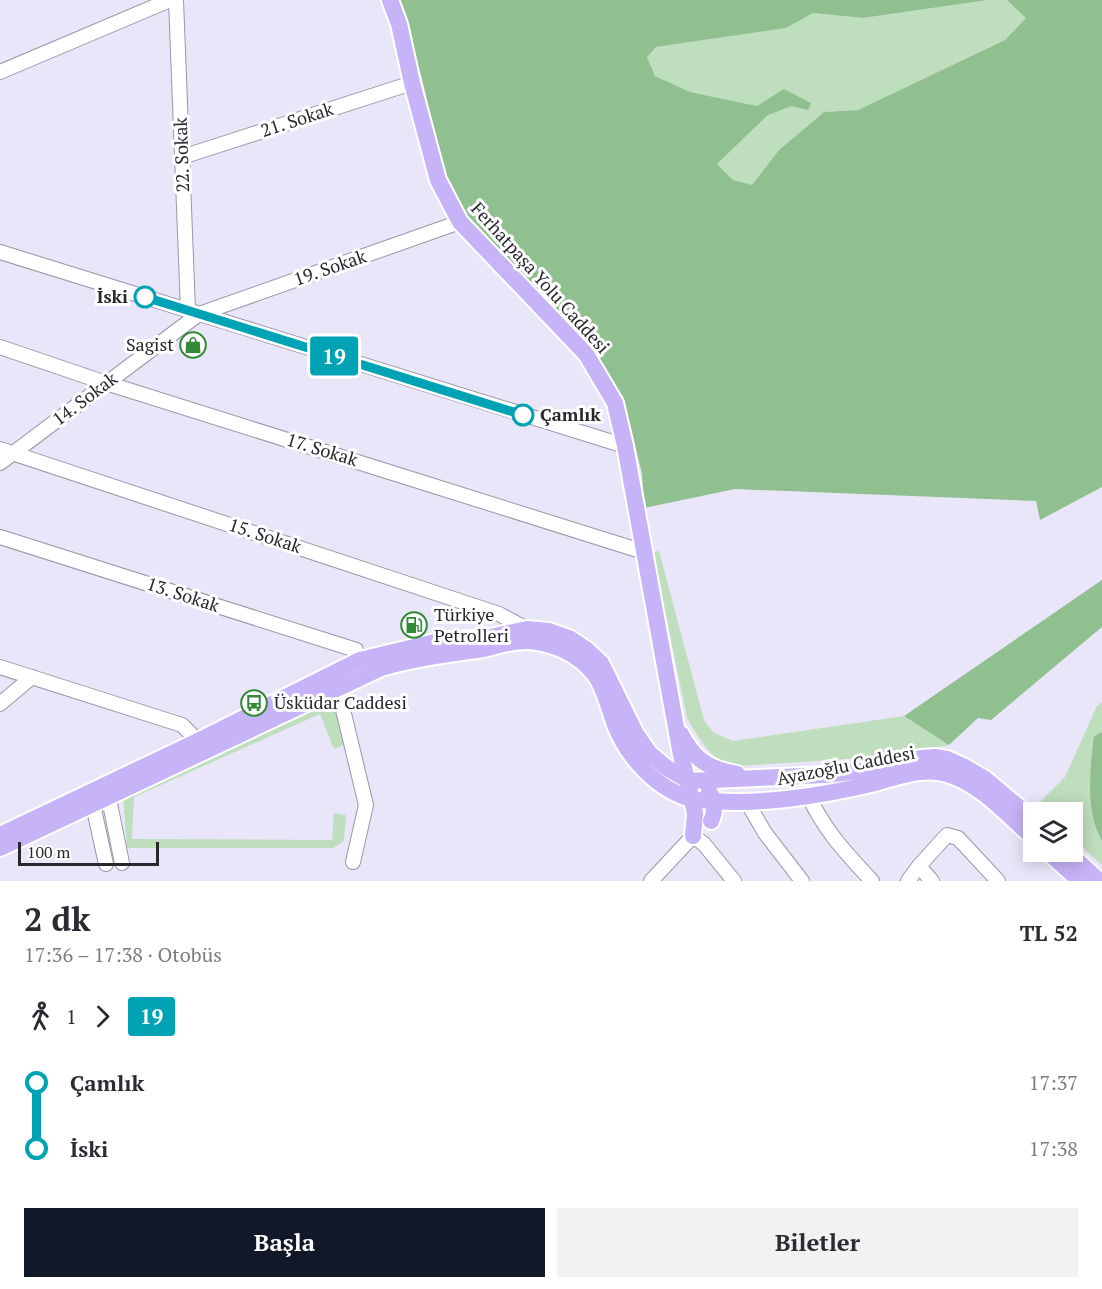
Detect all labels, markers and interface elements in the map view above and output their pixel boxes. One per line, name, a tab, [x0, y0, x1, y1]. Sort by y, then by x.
street label: 21. Sokak	[257, 96, 337, 142]
street label: 22. Sokak	[168, 116, 194, 193]
street label: Ferhatpaşa Yolu Caddesi	[466, 196, 615, 358]
street label: 19. Sokak	[290, 243, 370, 291]
place label: İski	[97, 284, 128, 308]
marker: İski	[134, 286, 156, 308]
shop icon: Sagist	[178, 330, 208, 360]
place label: Sagist	[126, 332, 174, 356]
line badge: 19	[307, 336, 361, 376]
text: 19	[322, 342, 346, 370]
street label: 14. Sokak	[47, 366, 122, 430]
place label: Çamlık	[540, 402, 601, 426]
marker: Çamlık	[512, 404, 534, 426]
street label: 17. Sokak	[284, 427, 362, 471]
street label: 15. Sokak	[226, 512, 305, 558]
street label: 13. Sokak	[144, 571, 223, 617]
place label: Türkiye Petrolleri	[434, 602, 509, 647]
fuel station icon: Türkiye Petrolleri	[399, 610, 429, 640]
bus stop icon: Üsküdar Caddesi	[239, 688, 269, 718]
place label: Üsküdar Caddesi	[274, 690, 407, 714]
street label: Ayazoğlu Caddesi	[775, 740, 917, 790]
map controls	[1023, 802, 1083, 862]
button: layers	[1023, 802, 1083, 862]
scale bar	[18, 839, 159, 866]
text: 100 m	[27, 841, 70, 863]
text: 2 dk	[24, 897, 91, 940]
text: TL 52	[1020, 918, 1078, 947]
text: 17:36 – 17:38 · Otobüs	[24, 941, 222, 968]
icon: walk	[24, 1000, 57, 1033]
icon: forward	[86, 1000, 119, 1033]
text: 19	[140, 1002, 163, 1030]
text: 1	[66, 1003, 77, 1030]
text: Çamlık	[70, 1068, 144, 1097]
text: 17:37	[1029, 1069, 1078, 1096]
text: İski	[70, 1134, 108, 1163]
text: 17:38	[1029, 1135, 1078, 1162]
button: Başla	[24, 1208, 545, 1277]
button: Biletler	[557, 1208, 1078, 1277]

